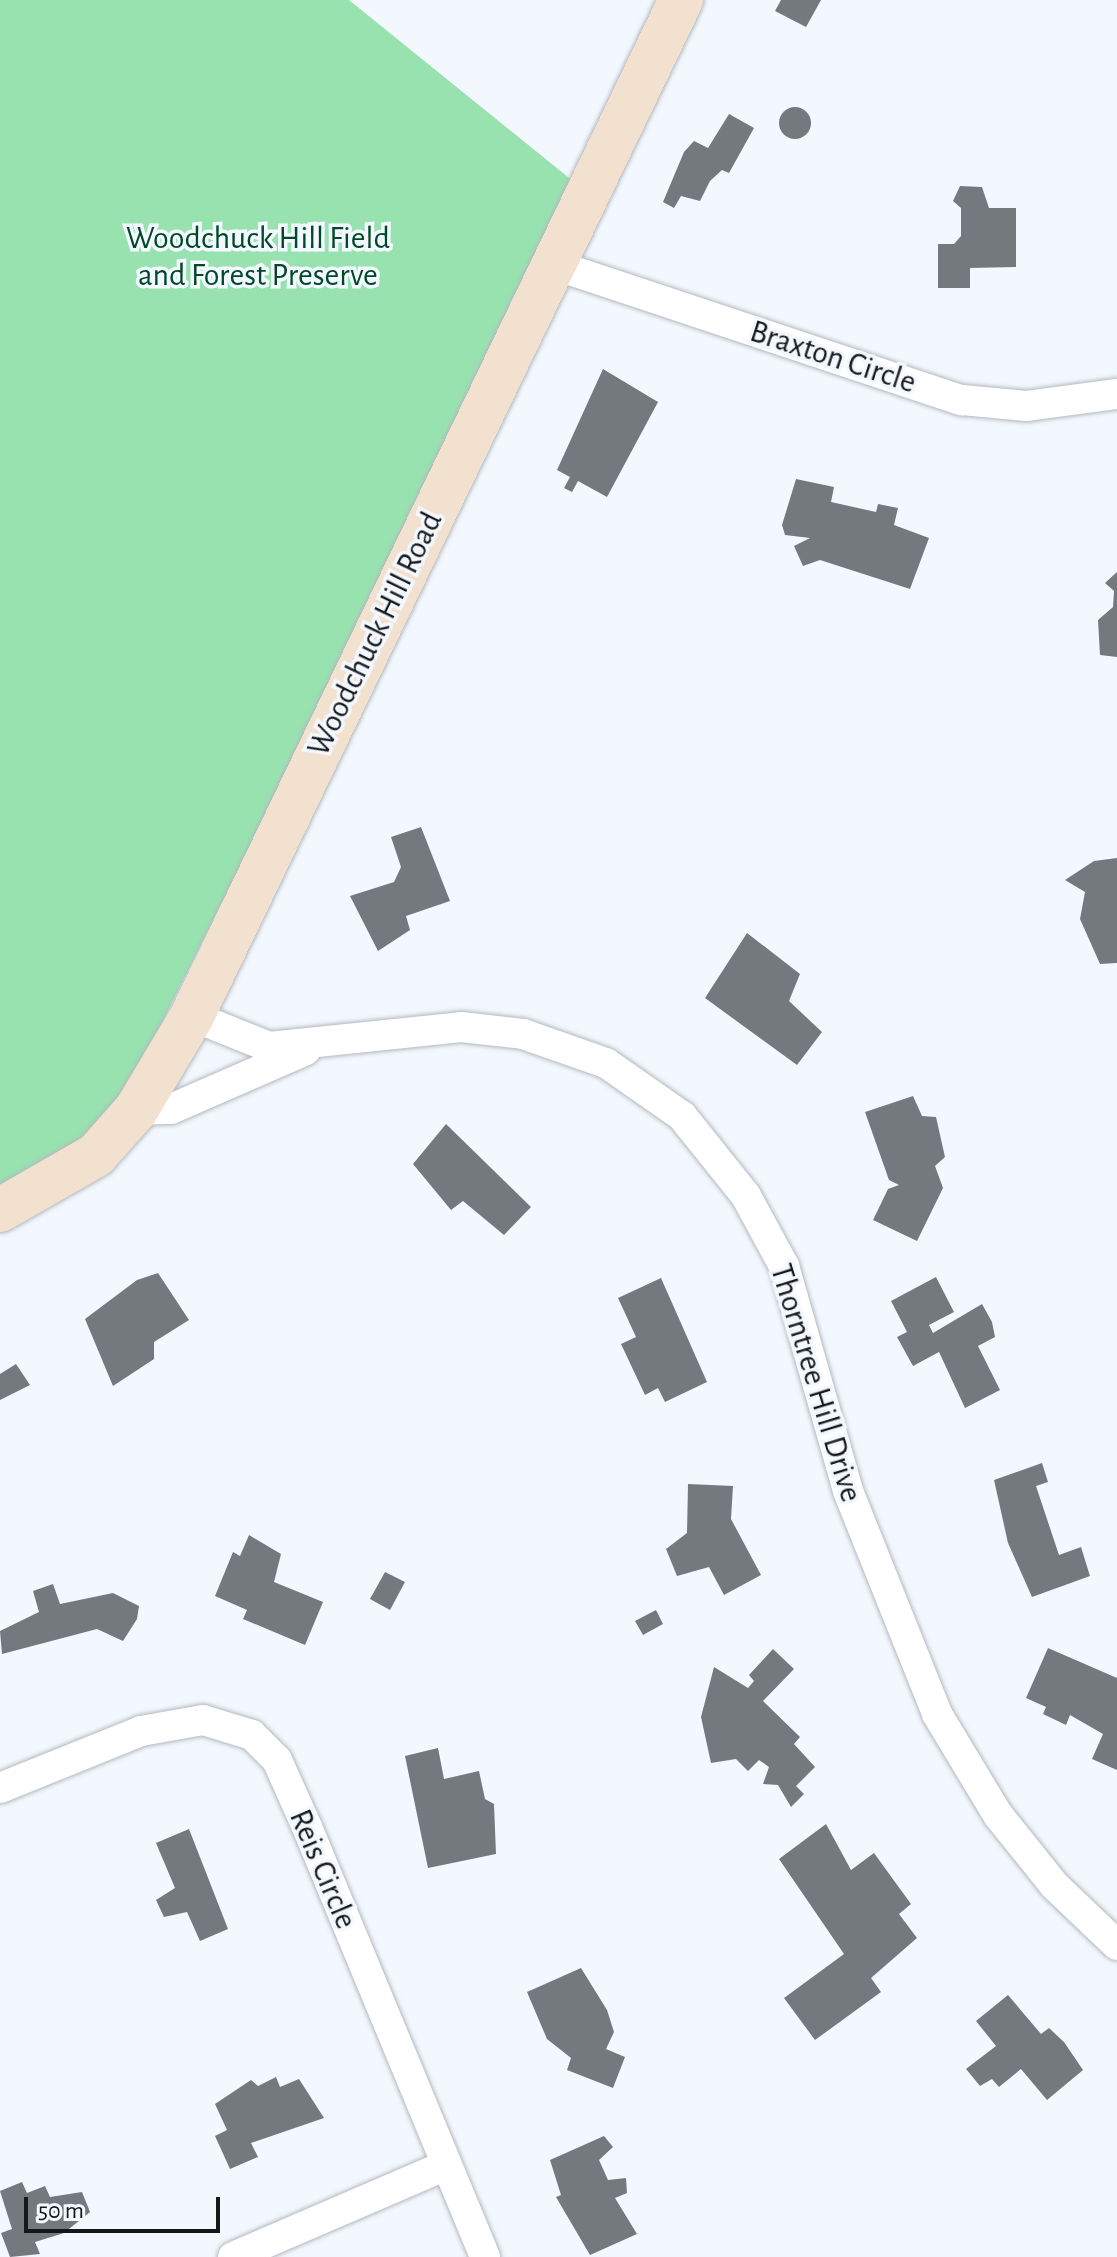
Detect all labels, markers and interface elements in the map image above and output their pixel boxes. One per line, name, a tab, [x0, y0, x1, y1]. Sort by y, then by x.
park label: Woodchuck Hill Field and Forest Preserve	[126, 220, 390, 295]
street label: Braxton Circle	[745, 312, 921, 402]
street label: Woodchuck Hill Road	[299, 506, 451, 762]
street label: Thorntree Hill Drive	[762, 1259, 870, 1507]
street label: Reis Circle	[281, 1804, 365, 1934]
scale bar	[28, 2181, 224, 2231]
text: 50 m	[38, 2199, 84, 2223]

